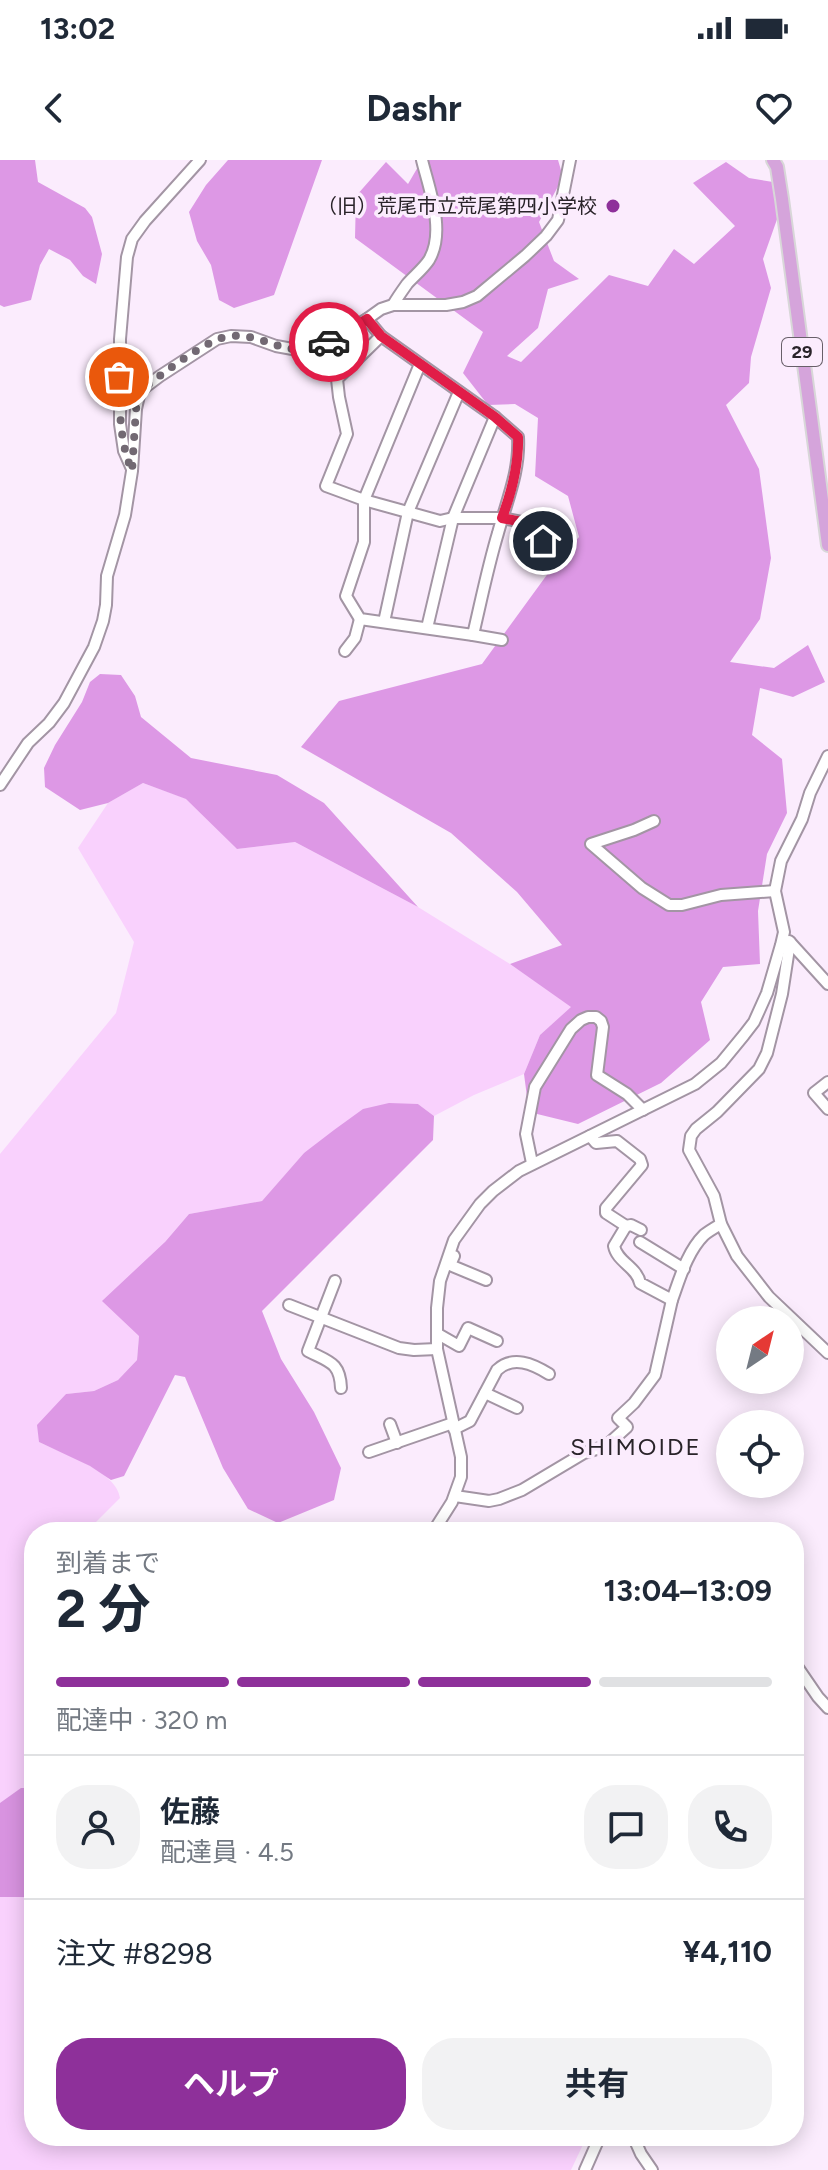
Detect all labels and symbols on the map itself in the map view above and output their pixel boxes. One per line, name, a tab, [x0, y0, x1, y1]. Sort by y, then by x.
place label: （旧）荒尾市立荒尾第四小学校	[317, 194, 597, 218]
marker: （旧）荒尾市立荒尾第四小学校	[604, 197, 622, 215]
courier	[289, 302, 369, 382]
road number: 29	[782, 338, 822, 366]
pin	[85, 343, 153, 411]
pin	[509, 507, 577, 575]
north arrow	[716, 1306, 804, 1394]
district label: SHIMOIDE	[570, 1432, 702, 1461]

